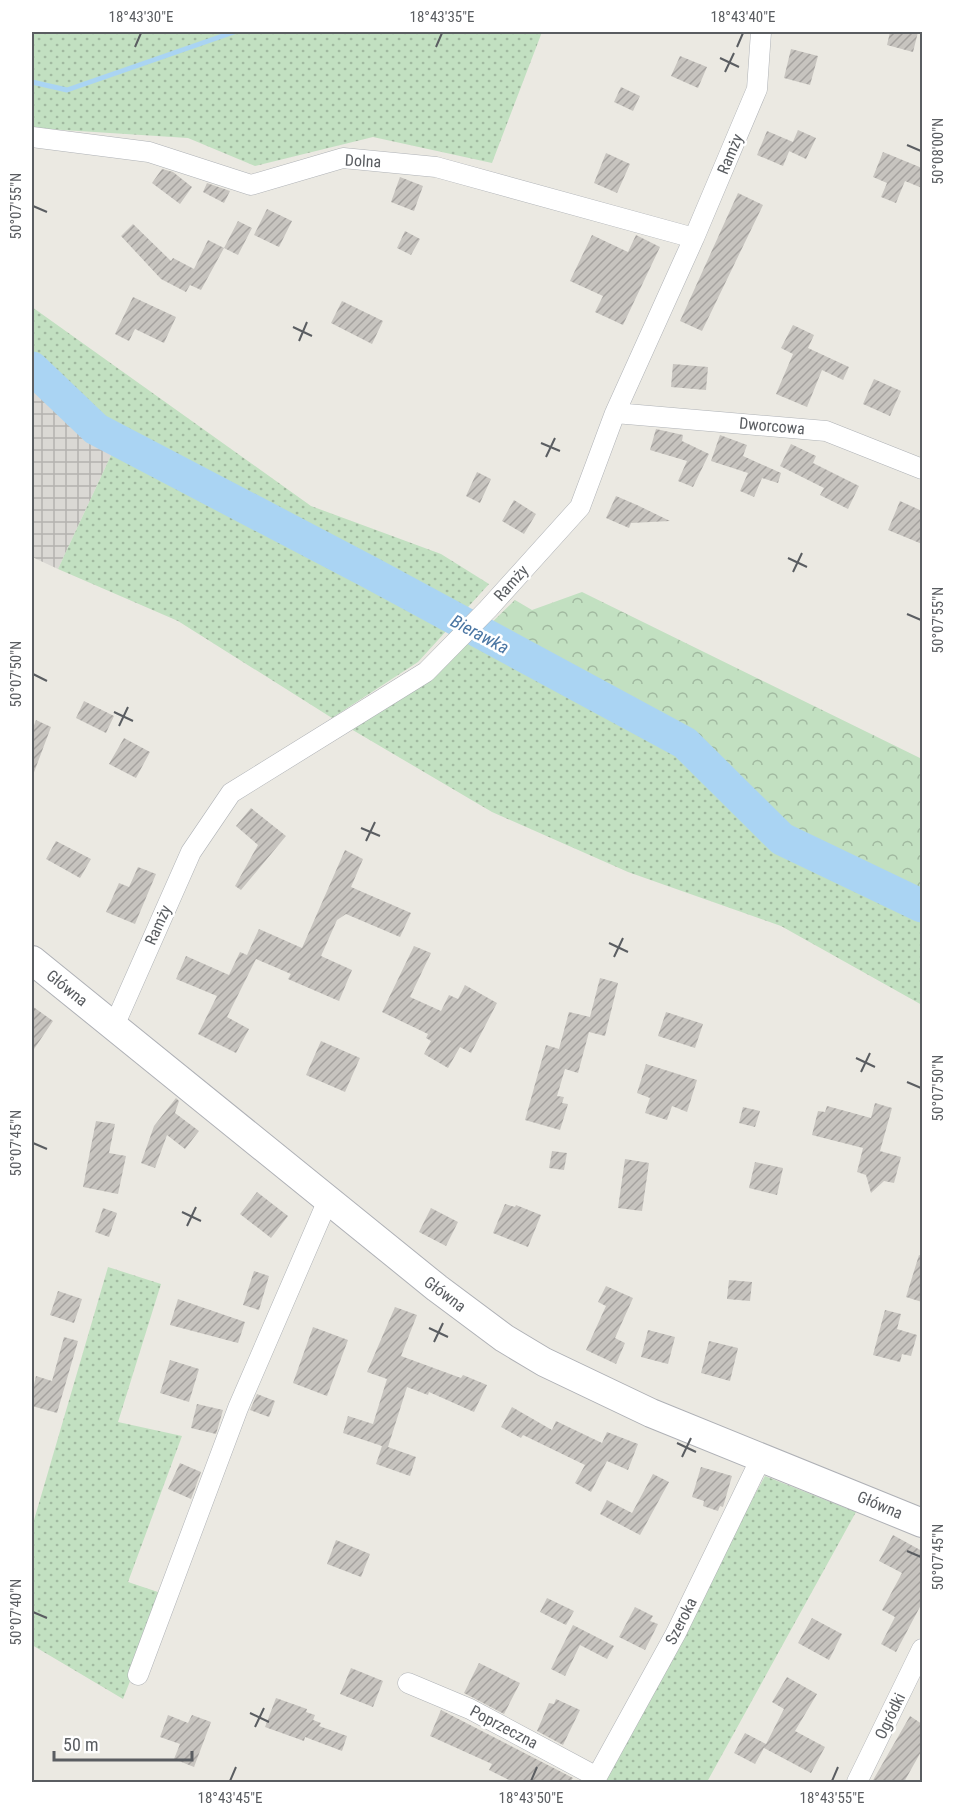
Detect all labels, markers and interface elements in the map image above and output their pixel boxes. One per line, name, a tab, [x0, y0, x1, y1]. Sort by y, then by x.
text: 18°43'30"E	[109, 8, 173, 26]
text: 18°43'35"E	[410, 8, 474, 26]
text: 18°43'40"E	[711, 8, 775, 26]
text: 50°08'00"N	[929, 118, 947, 184]
street label: Ramży	[713, 131, 747, 177]
street label: Dolna	[344, 151, 382, 171]
text: 50°07'55"N	[7, 173, 25, 239]
street label: Dworcowa	[738, 414, 806, 438]
street label: Ramży	[490, 561, 532, 605]
text: 50°07'55"N	[929, 587, 947, 653]
water label: Bierawka	[447, 610, 513, 658]
text: 50°07'50"N	[7, 641, 25, 707]
street label: Ramży	[141, 902, 175, 948]
street label: Główna	[43, 966, 91, 1010]
text: 50°07'50"N	[929, 1055, 947, 1121]
text: 50°07'45"N	[7, 1110, 25, 1176]
street label: Główna	[420, 1272, 470, 1316]
street label: Główna	[855, 1487, 905, 1523]
text: 50°07'45"N	[929, 1524, 947, 1590]
text: 50°07'40"N	[7, 1579, 25, 1645]
street label: Szeroka	[661, 1594, 701, 1648]
street label: Ogródki	[871, 1690, 909, 1742]
street label: Poprzeczna	[467, 1701, 541, 1753]
scale bar	[54, 1724, 192, 1762]
text: 50 m	[63, 1734, 98, 1755]
text: 18°43'45"E	[198, 1789, 262, 1807]
text: 18°43'50"E	[499, 1789, 563, 1807]
text: 18°43'55"E	[800, 1789, 864, 1807]

